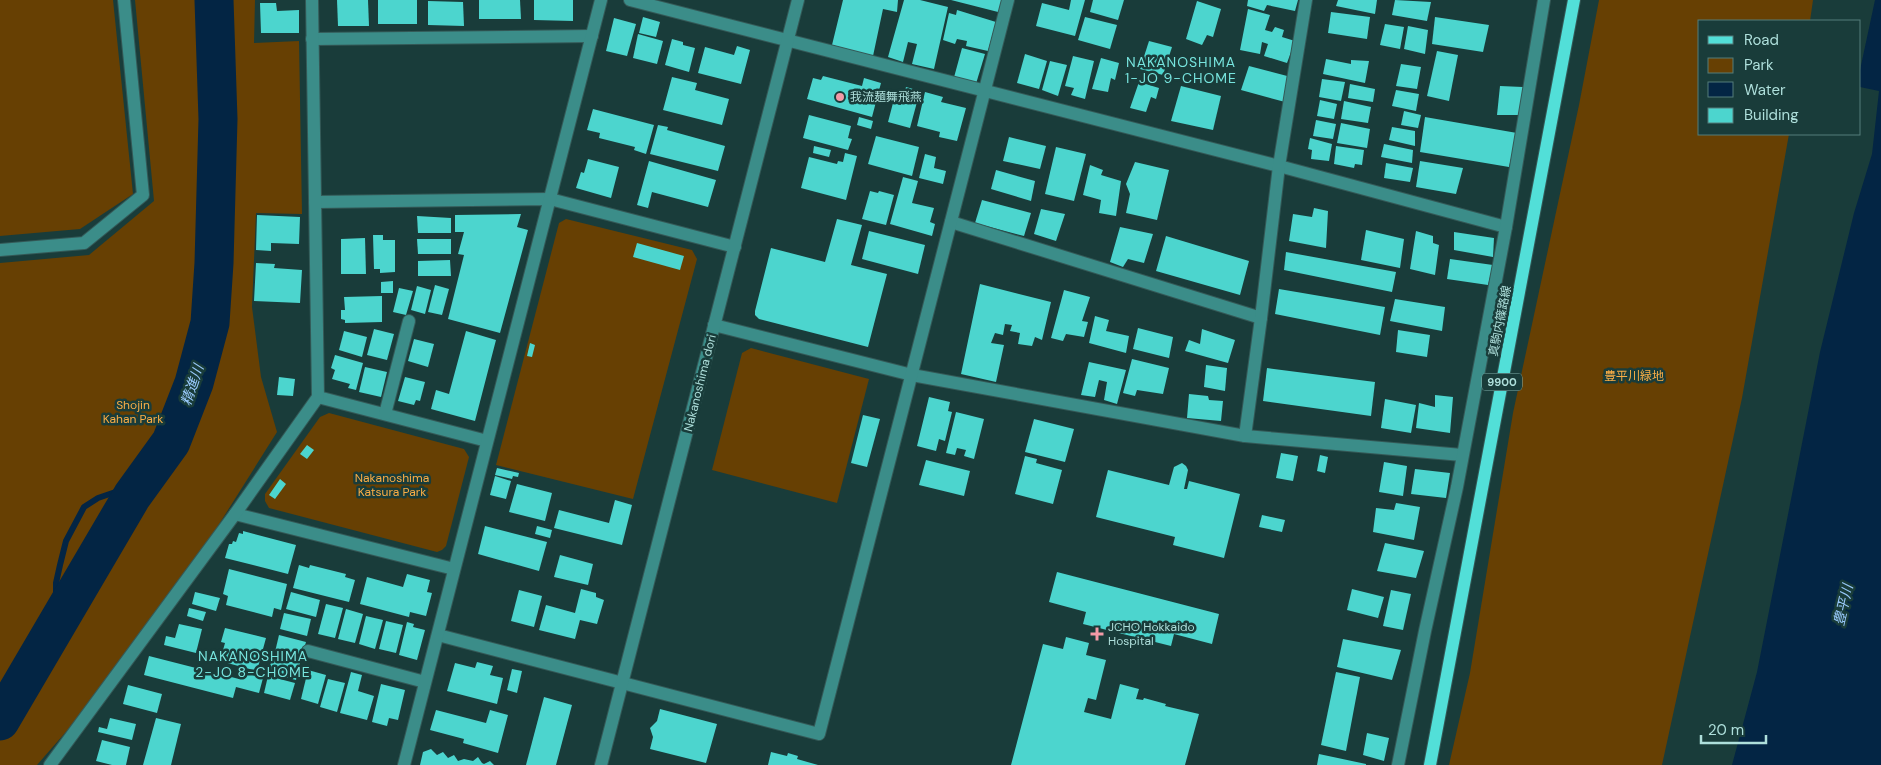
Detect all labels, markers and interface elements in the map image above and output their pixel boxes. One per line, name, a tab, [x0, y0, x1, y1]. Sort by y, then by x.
legend	[1698, 20, 1861, 135]
text: Road	[1744, 30, 1779, 50]
district label: NAKANOSHIMA 1-JO 9-CHOME	[1125, 53, 1237, 87]
text: Park	[1744, 55, 1774, 75]
text: Water	[1744, 80, 1786, 100]
place label: 我流麺舞飛燕	[850, 89, 922, 105]
marker: 我流麺舞飛燕	[834, 91, 846, 103]
text: Building	[1744, 105, 1799, 125]
street label: 真駒内篠路線	[1485, 284, 1515, 358]
street label: Nakanoshima dori	[680, 333, 720, 433]
water label: 精進川	[177, 360, 208, 408]
park label: 豊平川緑地	[1604, 368, 1664, 384]
road number: 9900	[1482, 374, 1522, 391]
park label: Shojin Kahan Park	[103, 397, 163, 427]
park label: Nakanoshima Katsura Park	[355, 470, 429, 500]
water label: 豊平川	[1830, 581, 1857, 627]
place label: JCHO Hokkaido Hospital	[1108, 619, 1195, 649]
marker: JCHO Hokkaido Hospital	[1090, 627, 1104, 641]
district label: NAKANOSHIMA 2-JO 8-CHOME	[195, 647, 311, 681]
scale bar	[1701, 712, 1766, 744]
text: 20 m	[1708, 720, 1744, 740]

